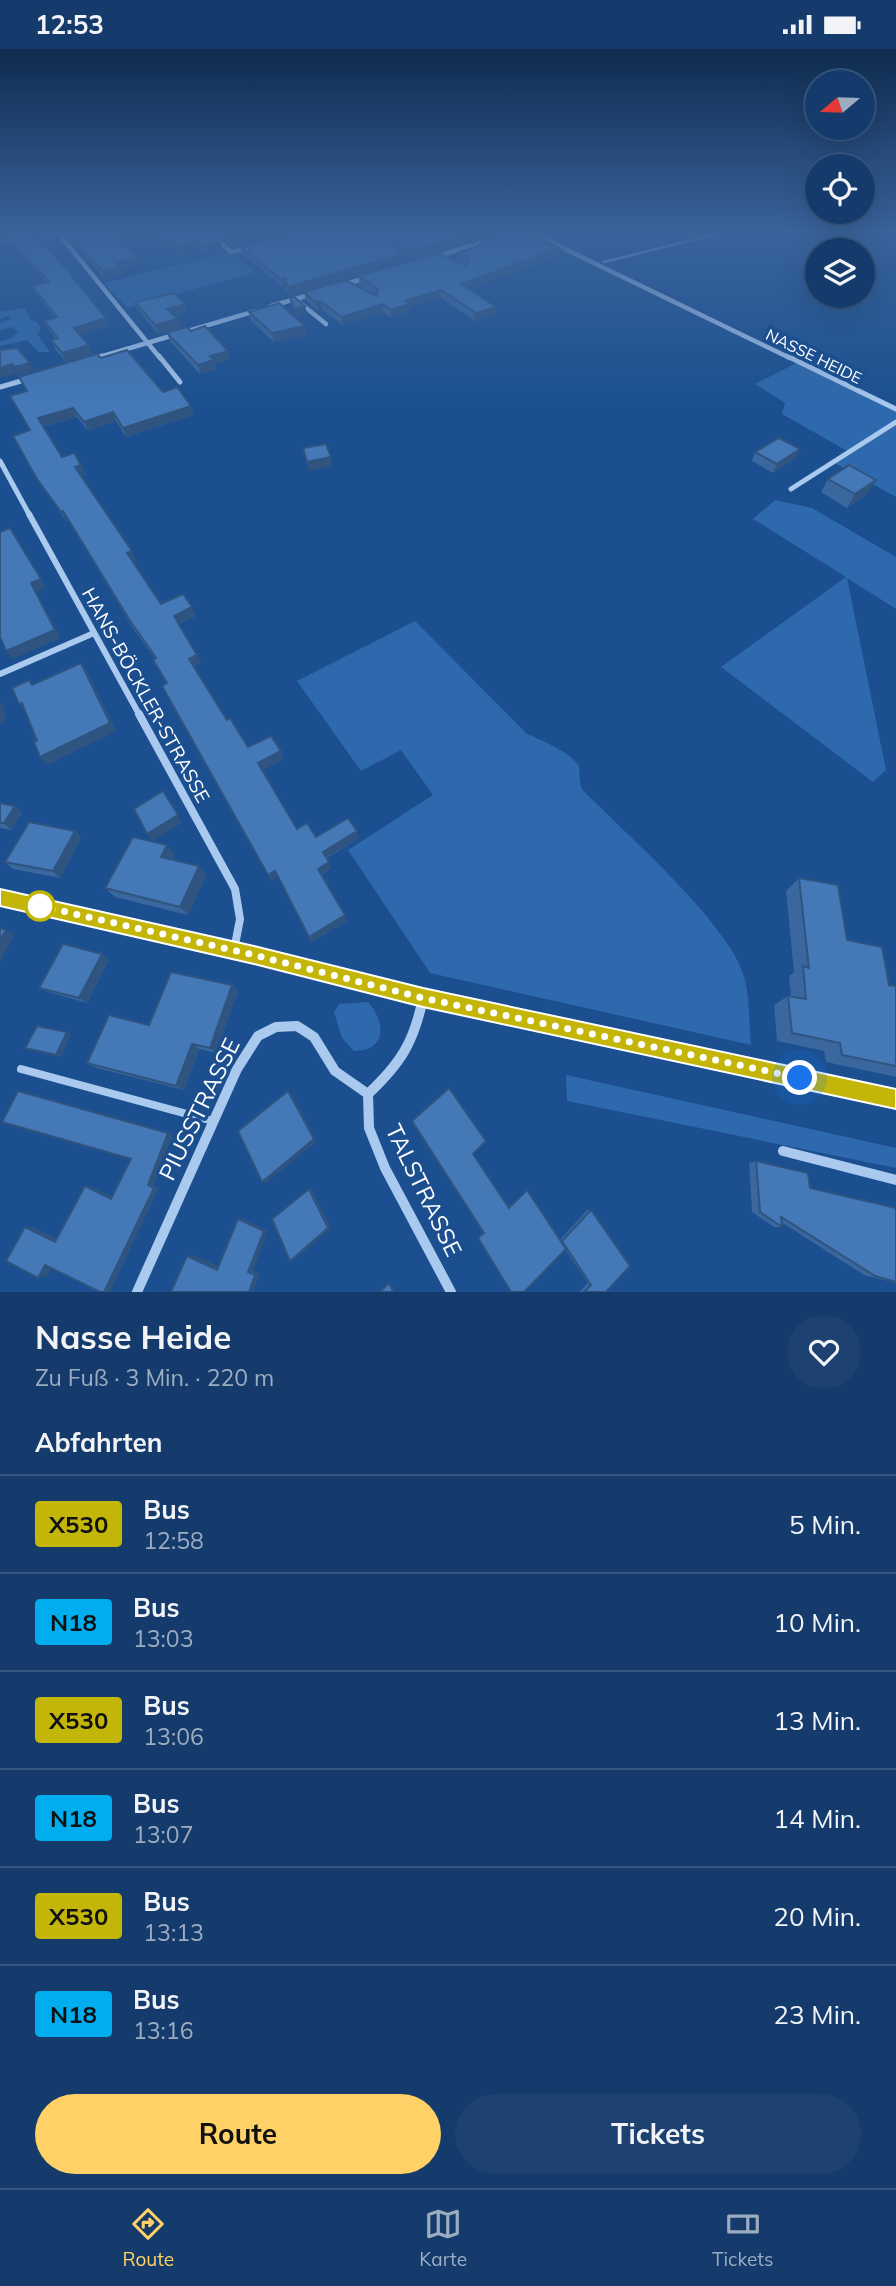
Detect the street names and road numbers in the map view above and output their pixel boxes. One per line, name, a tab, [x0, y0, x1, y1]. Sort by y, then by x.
street label: NASSE HEIDE	[763, 324, 865, 388]
street label: HANS-BÖCKLER-STRASSE	[77, 583, 215, 807]
street label: PIUSSTRASSE	[152, 1033, 246, 1185]
street label: TALSTRASSE	[379, 1119, 469, 1261]

